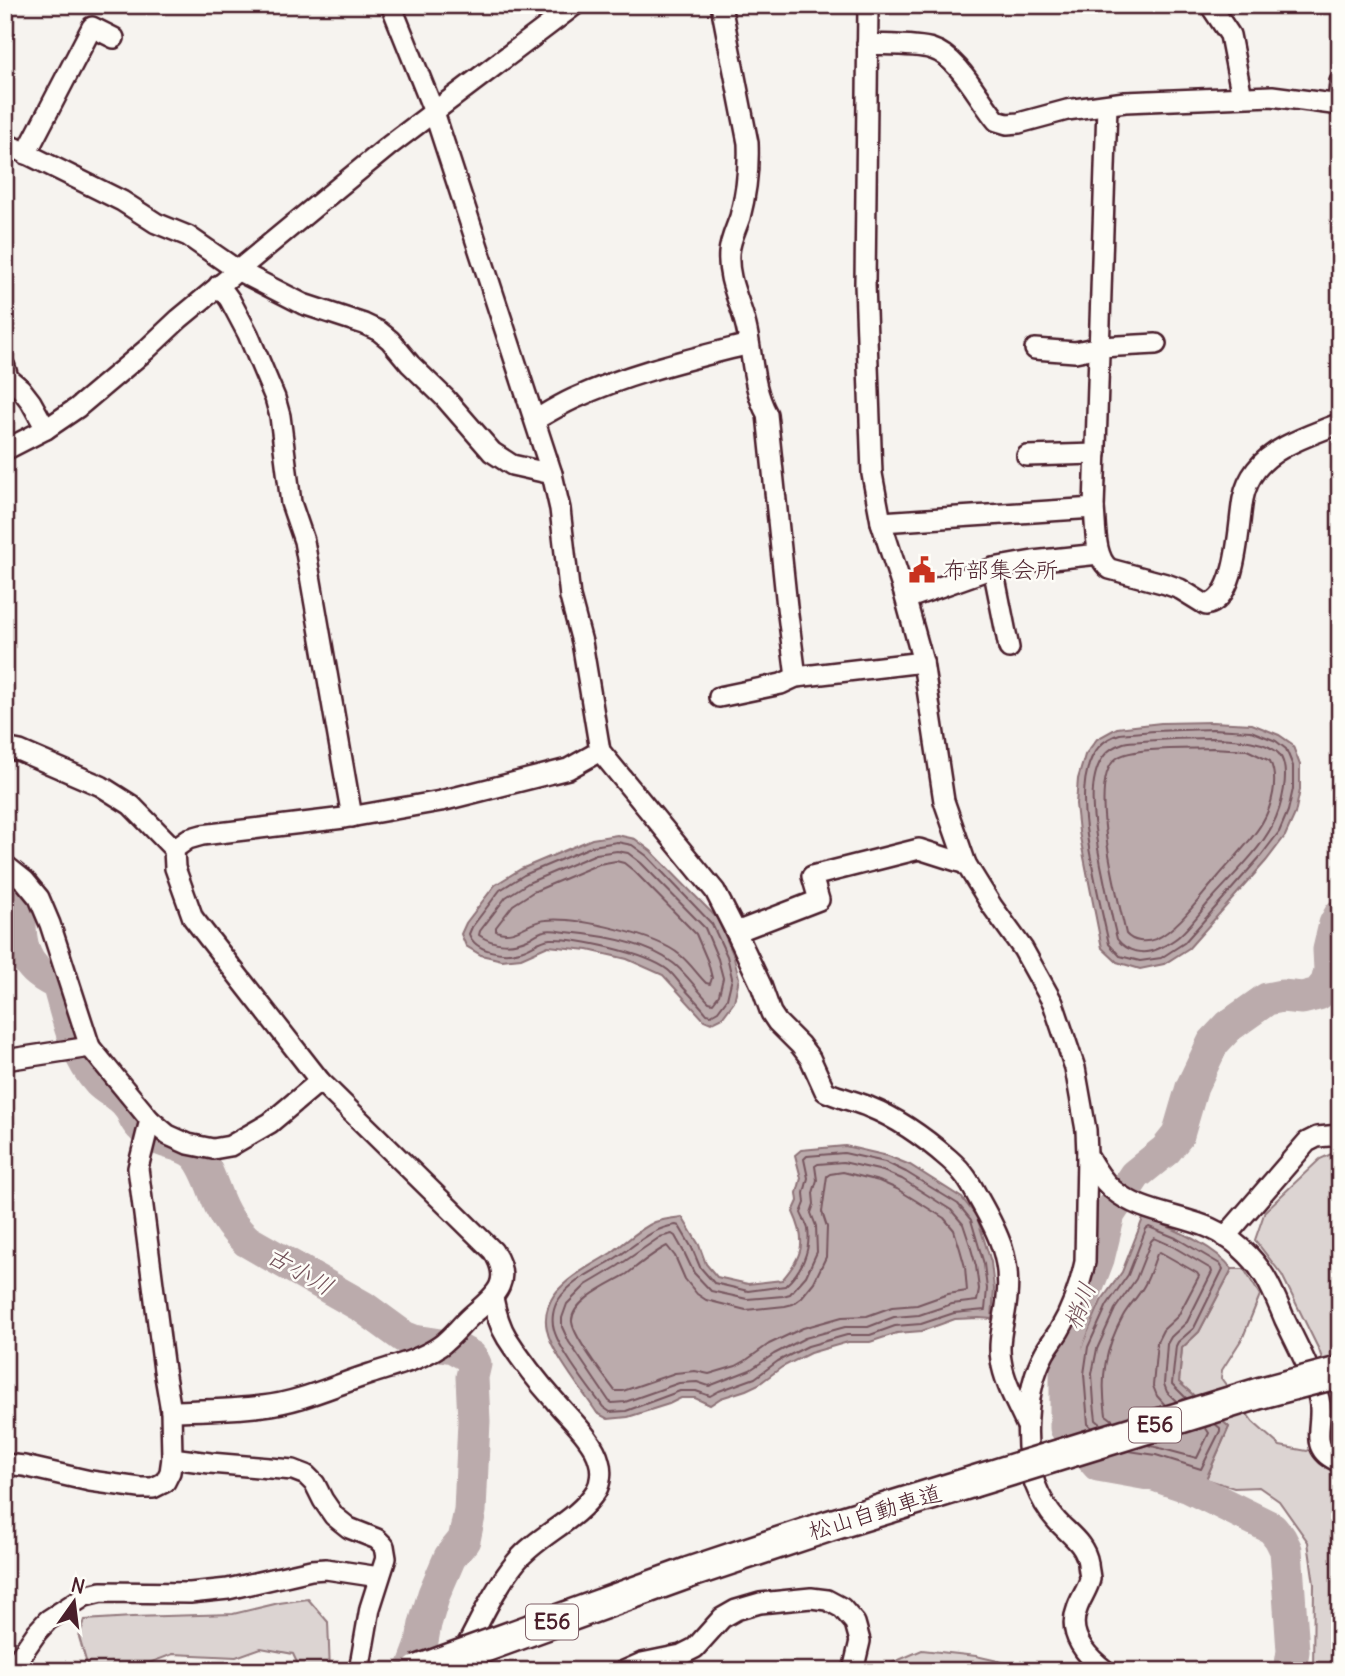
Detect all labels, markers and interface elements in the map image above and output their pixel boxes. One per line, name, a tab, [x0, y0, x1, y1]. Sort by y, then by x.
public building icon: 布部集会所	[907, 555, 937, 585]
place label: 布部集会所	[943, 555, 1058, 584]
water label: 古小川	[262, 1239, 339, 1301]
water label: 梢川	[1056, 1278, 1102, 1333]
road number: E56	[1129, 1408, 1181, 1442]
street label: 松山自動車道	[805, 1477, 945, 1546]
north arrow	[38, 1568, 108, 1638]
text: N	[69, 1572, 87, 1599]
road number: E56	[526, 1604, 578, 1640]

